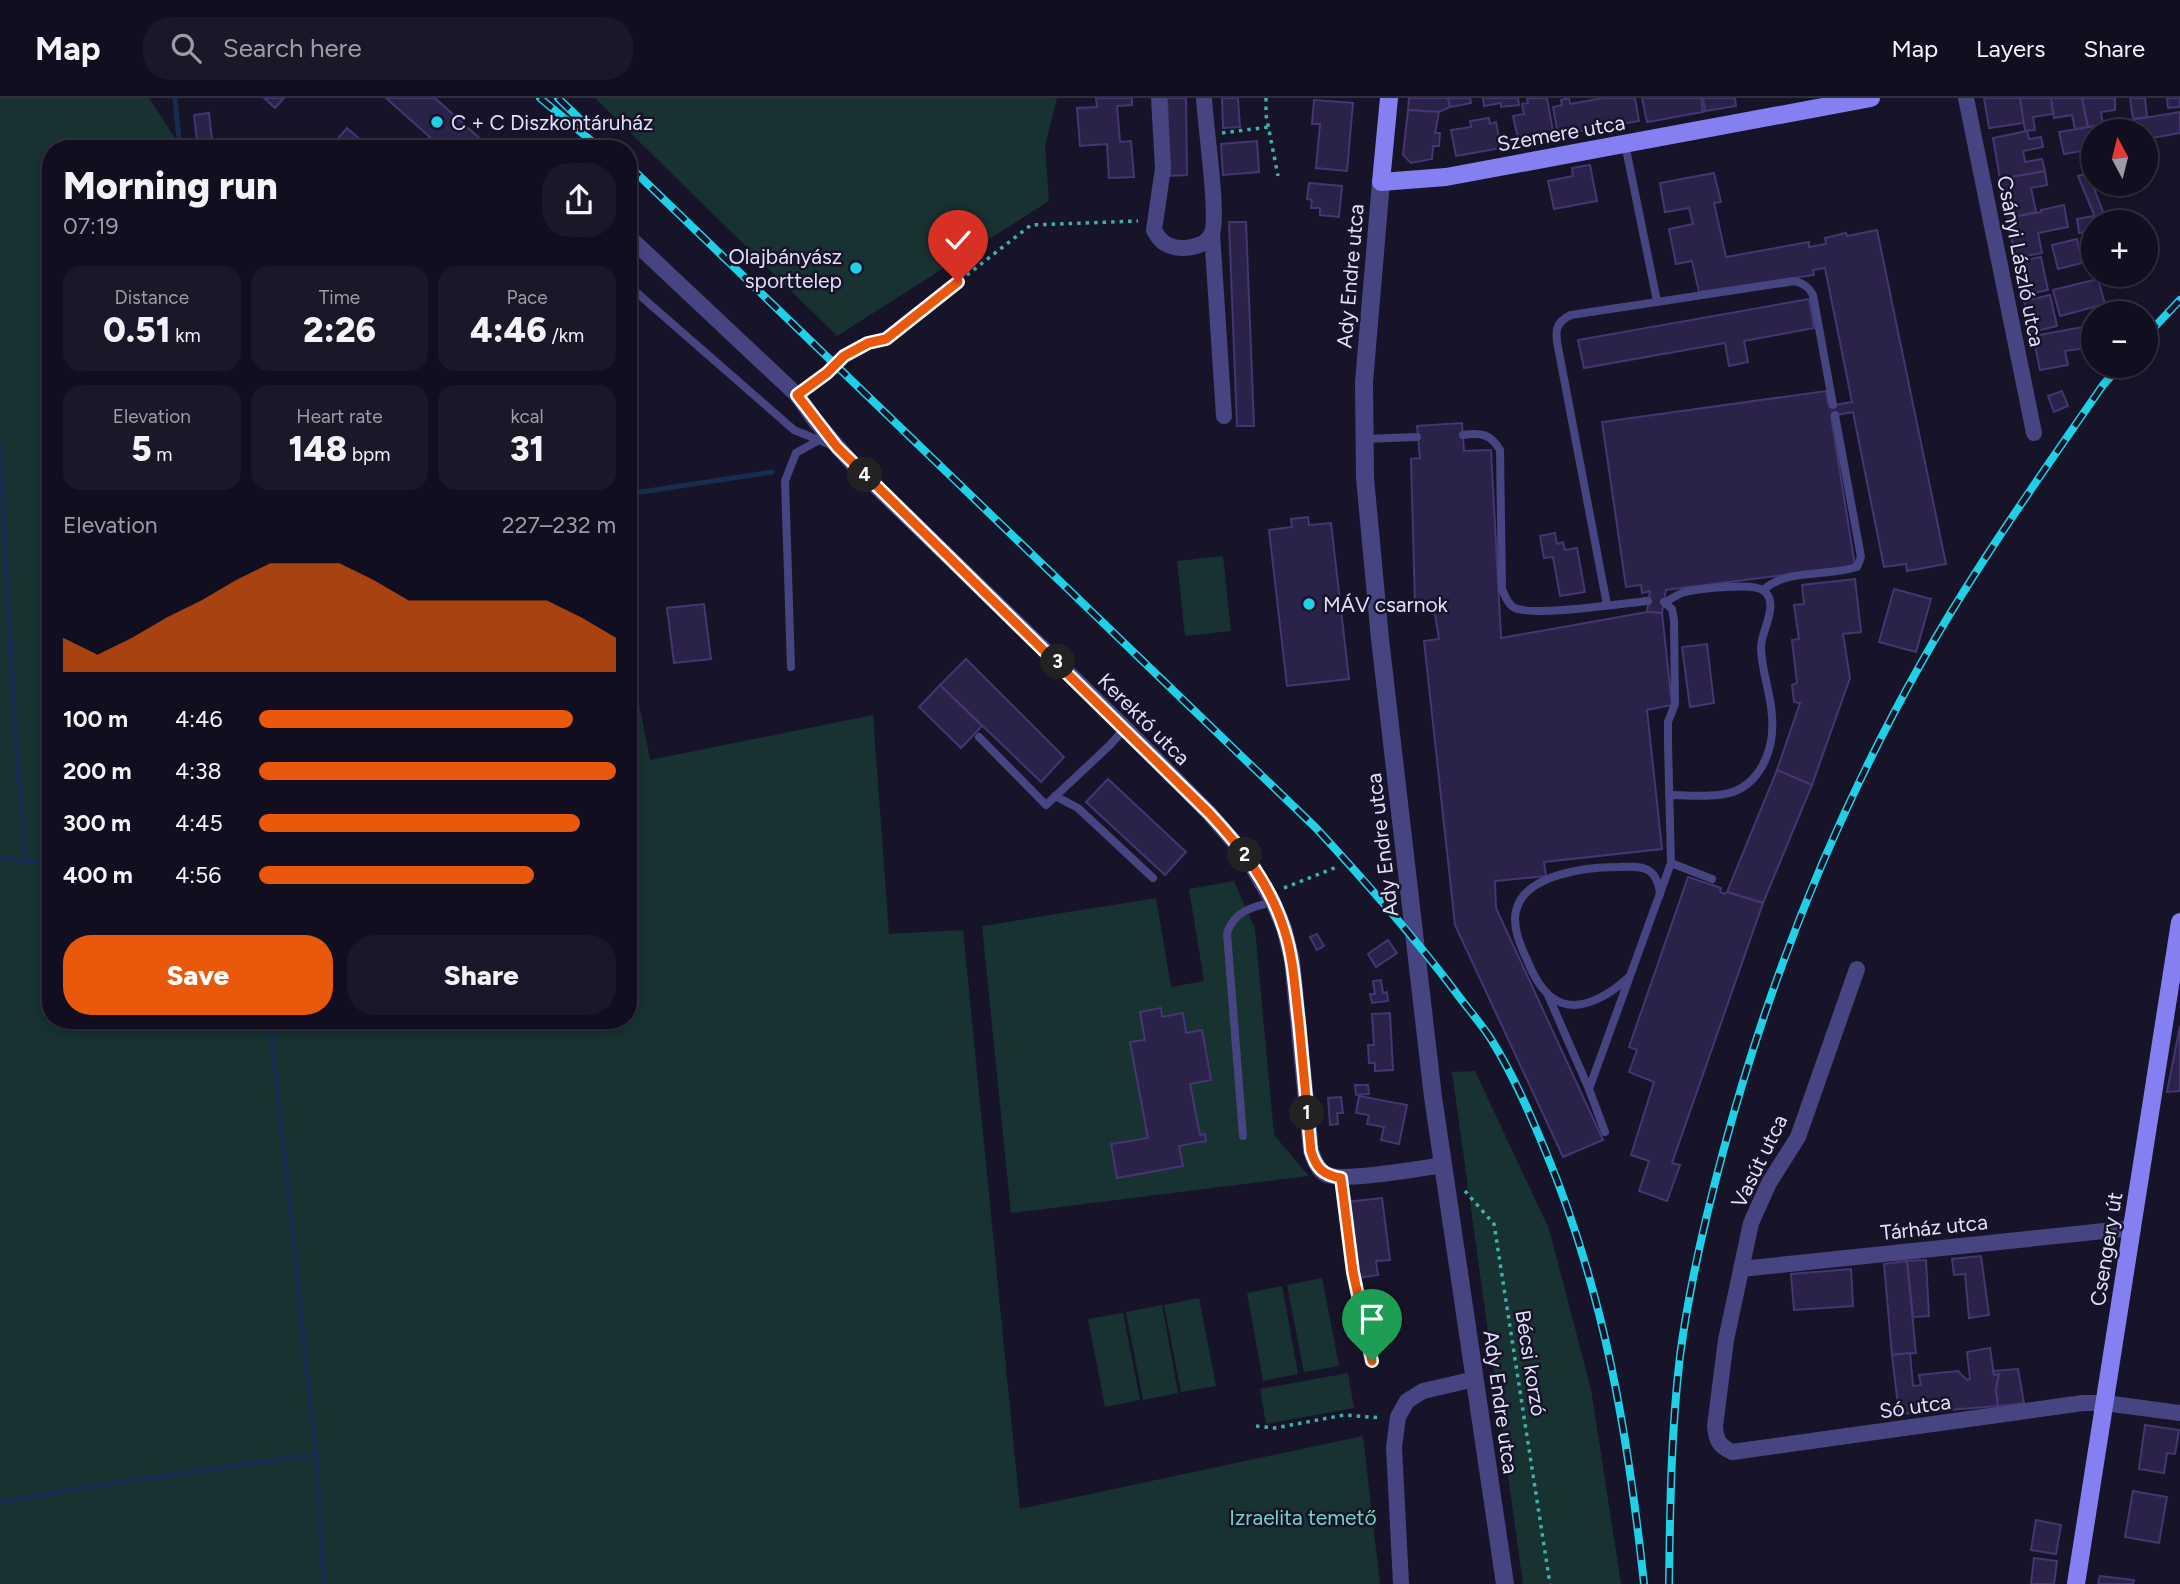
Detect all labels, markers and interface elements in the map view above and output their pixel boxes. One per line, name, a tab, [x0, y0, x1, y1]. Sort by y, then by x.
search box	[143, 17, 633, 80]
text: Map	[35, 29, 101, 68]
icon: search	[167, 29, 205, 67]
text: Search here	[223, 32, 362, 64]
text: Map	[1891, 34, 1938, 63]
text: Layers	[1976, 34, 2045, 63]
text: Share	[2083, 34, 2145, 63]
street label: Szemere utca	[1495, 109, 1627, 157]
place label: C + C Diszkontáruház	[451, 110, 653, 135]
marker: C + C Diszkontáruház	[429, 114, 445, 130]
north arrow	[2081, 119, 2158, 196]
map controls	[2081, 119, 2158, 378]
text: Morning run	[63, 163, 278, 209]
button: share	[542, 163, 616, 237]
street label: Csányi László utca	[1992, 173, 2050, 349]
street label: Ady Endre utca	[1331, 203, 1369, 349]
pin	[928, 210, 988, 282]
button: +	[2081, 210, 2158, 287]
text: 07:19	[63, 212, 118, 240]
icon: check	[939, 221, 977, 259]
place label: Olajbányász sporttelep	[729, 244, 842, 293]
marker: Olajbányász sporttelep	[848, 260, 864, 276]
text: Distance	[115, 286, 189, 309]
text: Time	[319, 286, 360, 309]
text: Pace	[507, 286, 548, 309]
button: −	[2081, 301, 2158, 378]
text: 0.51	[103, 309, 171, 351]
text: 2:26	[303, 309, 376, 351]
text: 4:46	[470, 309, 547, 351]
text: km	[171, 324, 201, 347]
text: /km	[547, 324, 584, 347]
text: Elevation	[113, 405, 191, 428]
text: Heart rate	[296, 405, 383, 428]
text: kcal	[511, 405, 544, 428]
text: 5	[131, 428, 152, 470]
text: 148	[289, 428, 347, 470]
text: 31	[510, 428, 544, 470]
text: m	[152, 443, 172, 466]
text: bpm	[347, 443, 390, 466]
pin: 4	[848, 458, 882, 492]
text: 4	[858, 463, 871, 486]
text: Elevation	[63, 511, 158, 539]
text: 227–232 m	[502, 511, 616, 539]
place label: MÁV csarnok	[1323, 592, 1449, 617]
marker: MÁV csarnok	[1301, 596, 1317, 612]
pin: 3	[1040, 644, 1076, 680]
text: 3	[1052, 650, 1063, 673]
street label: Kerektó utca	[1093, 668, 1195, 770]
text: 100 m	[63, 705, 128, 733]
text: 4:46	[175, 705, 222, 733]
text: 200 m	[63, 757, 132, 785]
text: 4:38	[175, 757, 222, 785]
street label: Ady Endre utca	[1361, 772, 1403, 918]
text: 300 m	[63, 809, 131, 837]
text: 4:45	[175, 809, 223, 837]
pin: 2	[1228, 838, 1262, 872]
text: 2	[1239, 843, 1250, 866]
text: 400 m	[63, 861, 133, 889]
text: 4:56	[175, 861, 221, 889]
button: Save	[63, 935, 333, 1015]
button: Share	[347, 935, 616, 1015]
pin: 1	[1290, 1096, 1324, 1130]
text: 1	[1302, 1101, 1311, 1124]
street label: Vasút utca	[1726, 1110, 1792, 1212]
street label: Csengery út	[2085, 1190, 2127, 1308]
street label: Tárház utca	[1879, 1209, 1989, 1245]
pin	[1342, 1289, 1402, 1361]
icon: arrive	[1353, 1300, 1391, 1338]
street label: Bécsi korzó	[1510, 1308, 1552, 1418]
street label: Ady Endre utca	[1479, 1329, 1523, 1475]
street label: Só utca	[1878, 1389, 1952, 1423]
park label: Izraelita temető	[1229, 1505, 1377, 1530]

